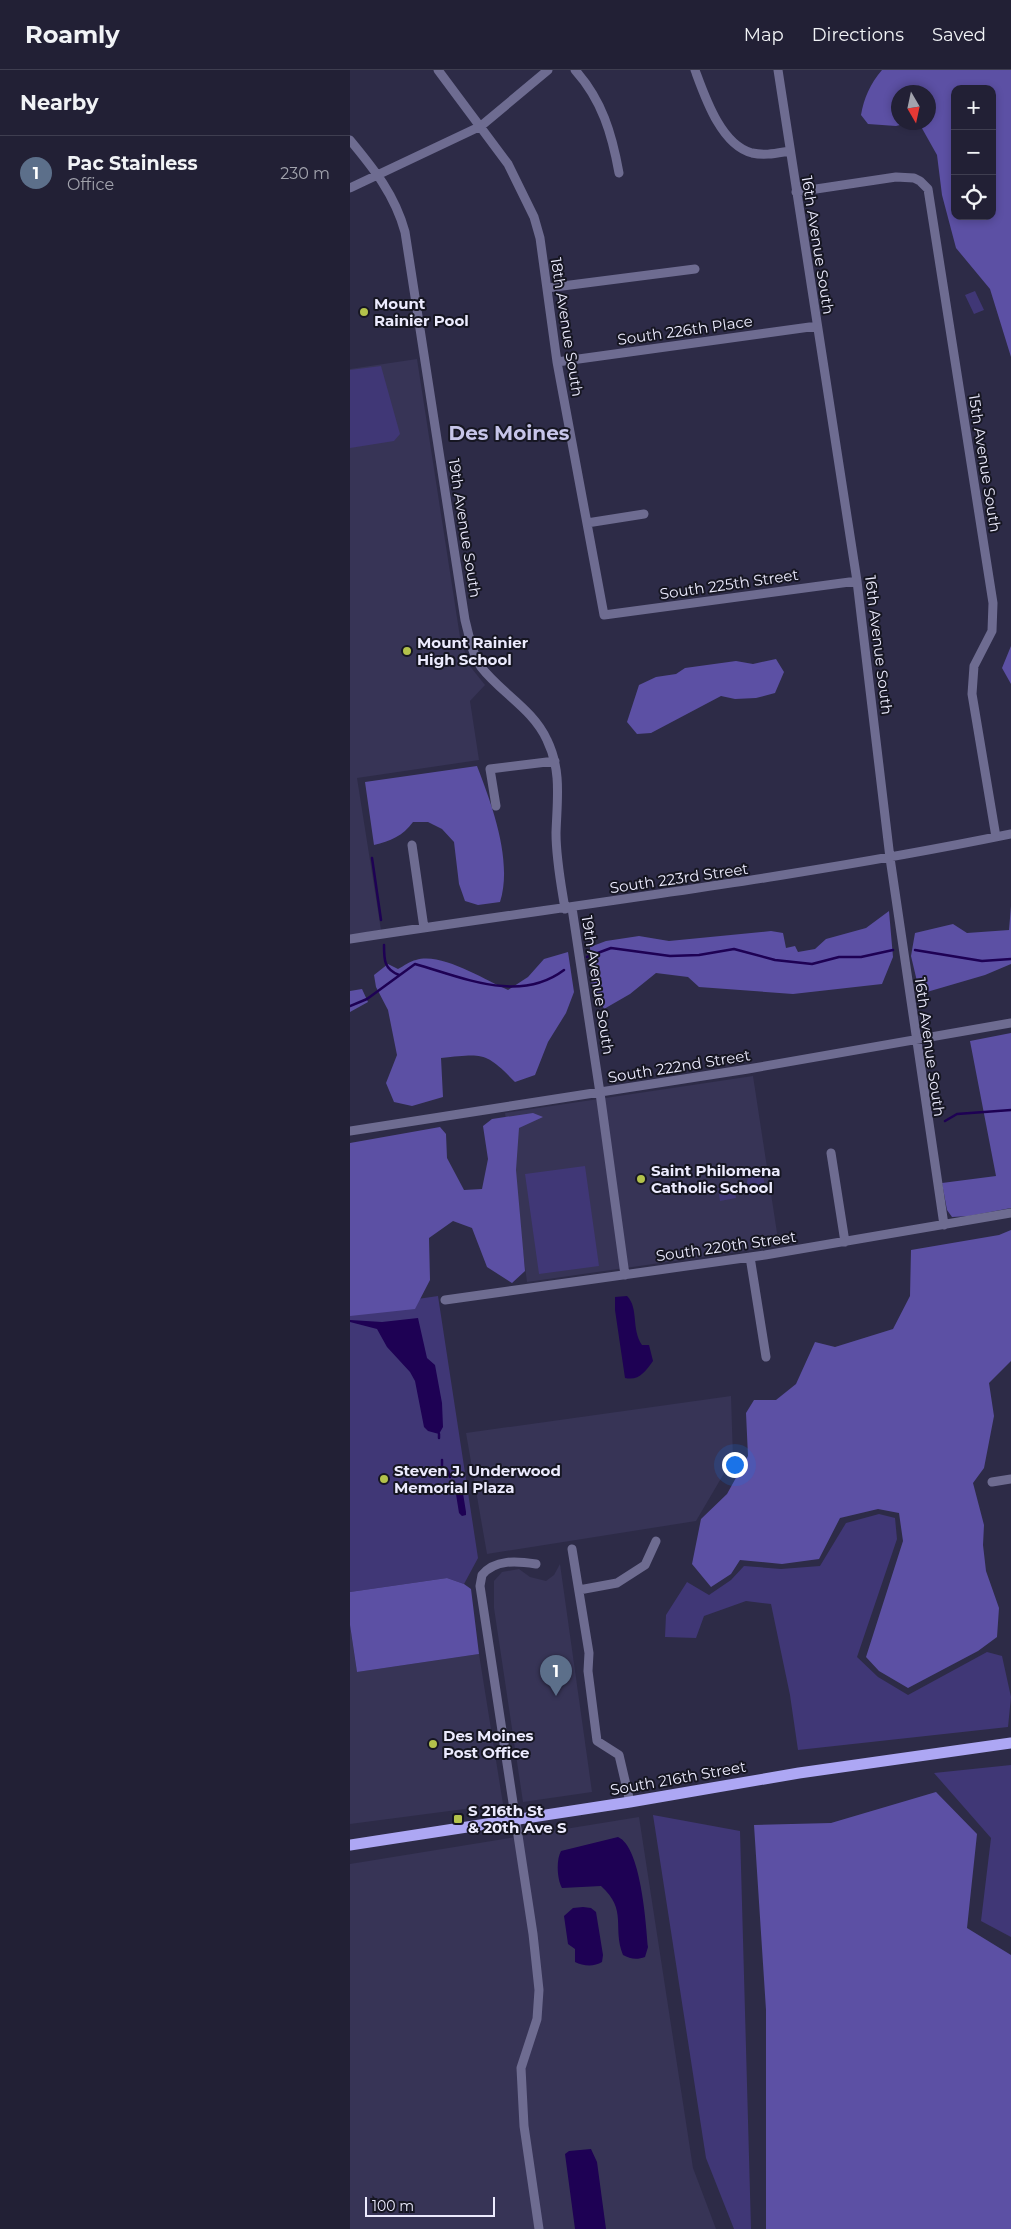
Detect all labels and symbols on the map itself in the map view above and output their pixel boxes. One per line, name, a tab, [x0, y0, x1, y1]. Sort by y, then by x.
north arrow	[891, 85, 936, 130]
street label: 16th Avenue South	[798, 174, 838, 316]
street label: 18th Avenue South	[547, 256, 587, 398]
place label: Mount Rainier Pool	[374, 294, 469, 330]
marker: Mount Rainier Pool	[358, 306, 370, 318]
street label: South 226th Place	[616, 311, 754, 349]
street label: 15th Avenue South	[965, 393, 1005, 533]
district label: Des Moines	[449, 421, 570, 445]
street label: 19th Avenue South	[445, 457, 485, 599]
street label: South 225th Street	[658, 565, 800, 603]
street label: 16th Avenue South	[861, 574, 897, 716]
place label: Mount Rainier High School	[417, 633, 529, 669]
marker: Mount Rainier High School	[401, 645, 413, 657]
street label: South 223rd Street	[609, 859, 749, 897]
street label: 19th Avenue South	[578, 914, 618, 1056]
street label: 16th Avenue South	[911, 976, 949, 1118]
street label: South 222nd Street	[606, 1045, 752, 1087]
place label: Saint Philomena Catholic School	[651, 1161, 781, 1197]
marker: Saint Philomena Catholic School	[635, 1173, 647, 1185]
street label: South 220th Street	[655, 1227, 797, 1265]
your location	[722, 1452, 748, 1478]
place label: Steven J. Underwood Memorial Plaza	[394, 1461, 561, 1497]
marker: Steven J. Underwood Memorial Plaza	[378, 1473, 390, 1485]
pin: 1	[540, 1655, 572, 1696]
place label: Des Moines Post Office	[443, 1726, 534, 1762]
marker: Des Moines Post Office	[427, 1738, 439, 1750]
street label: South 216th Street	[609, 1757, 747, 1799]
place label: S 216th St & 20th Ave S	[468, 1801, 567, 1837]
marker: S 216th St & 20th Ave S	[452, 1813, 464, 1825]
scale bar	[365, 2194, 495, 2217]

